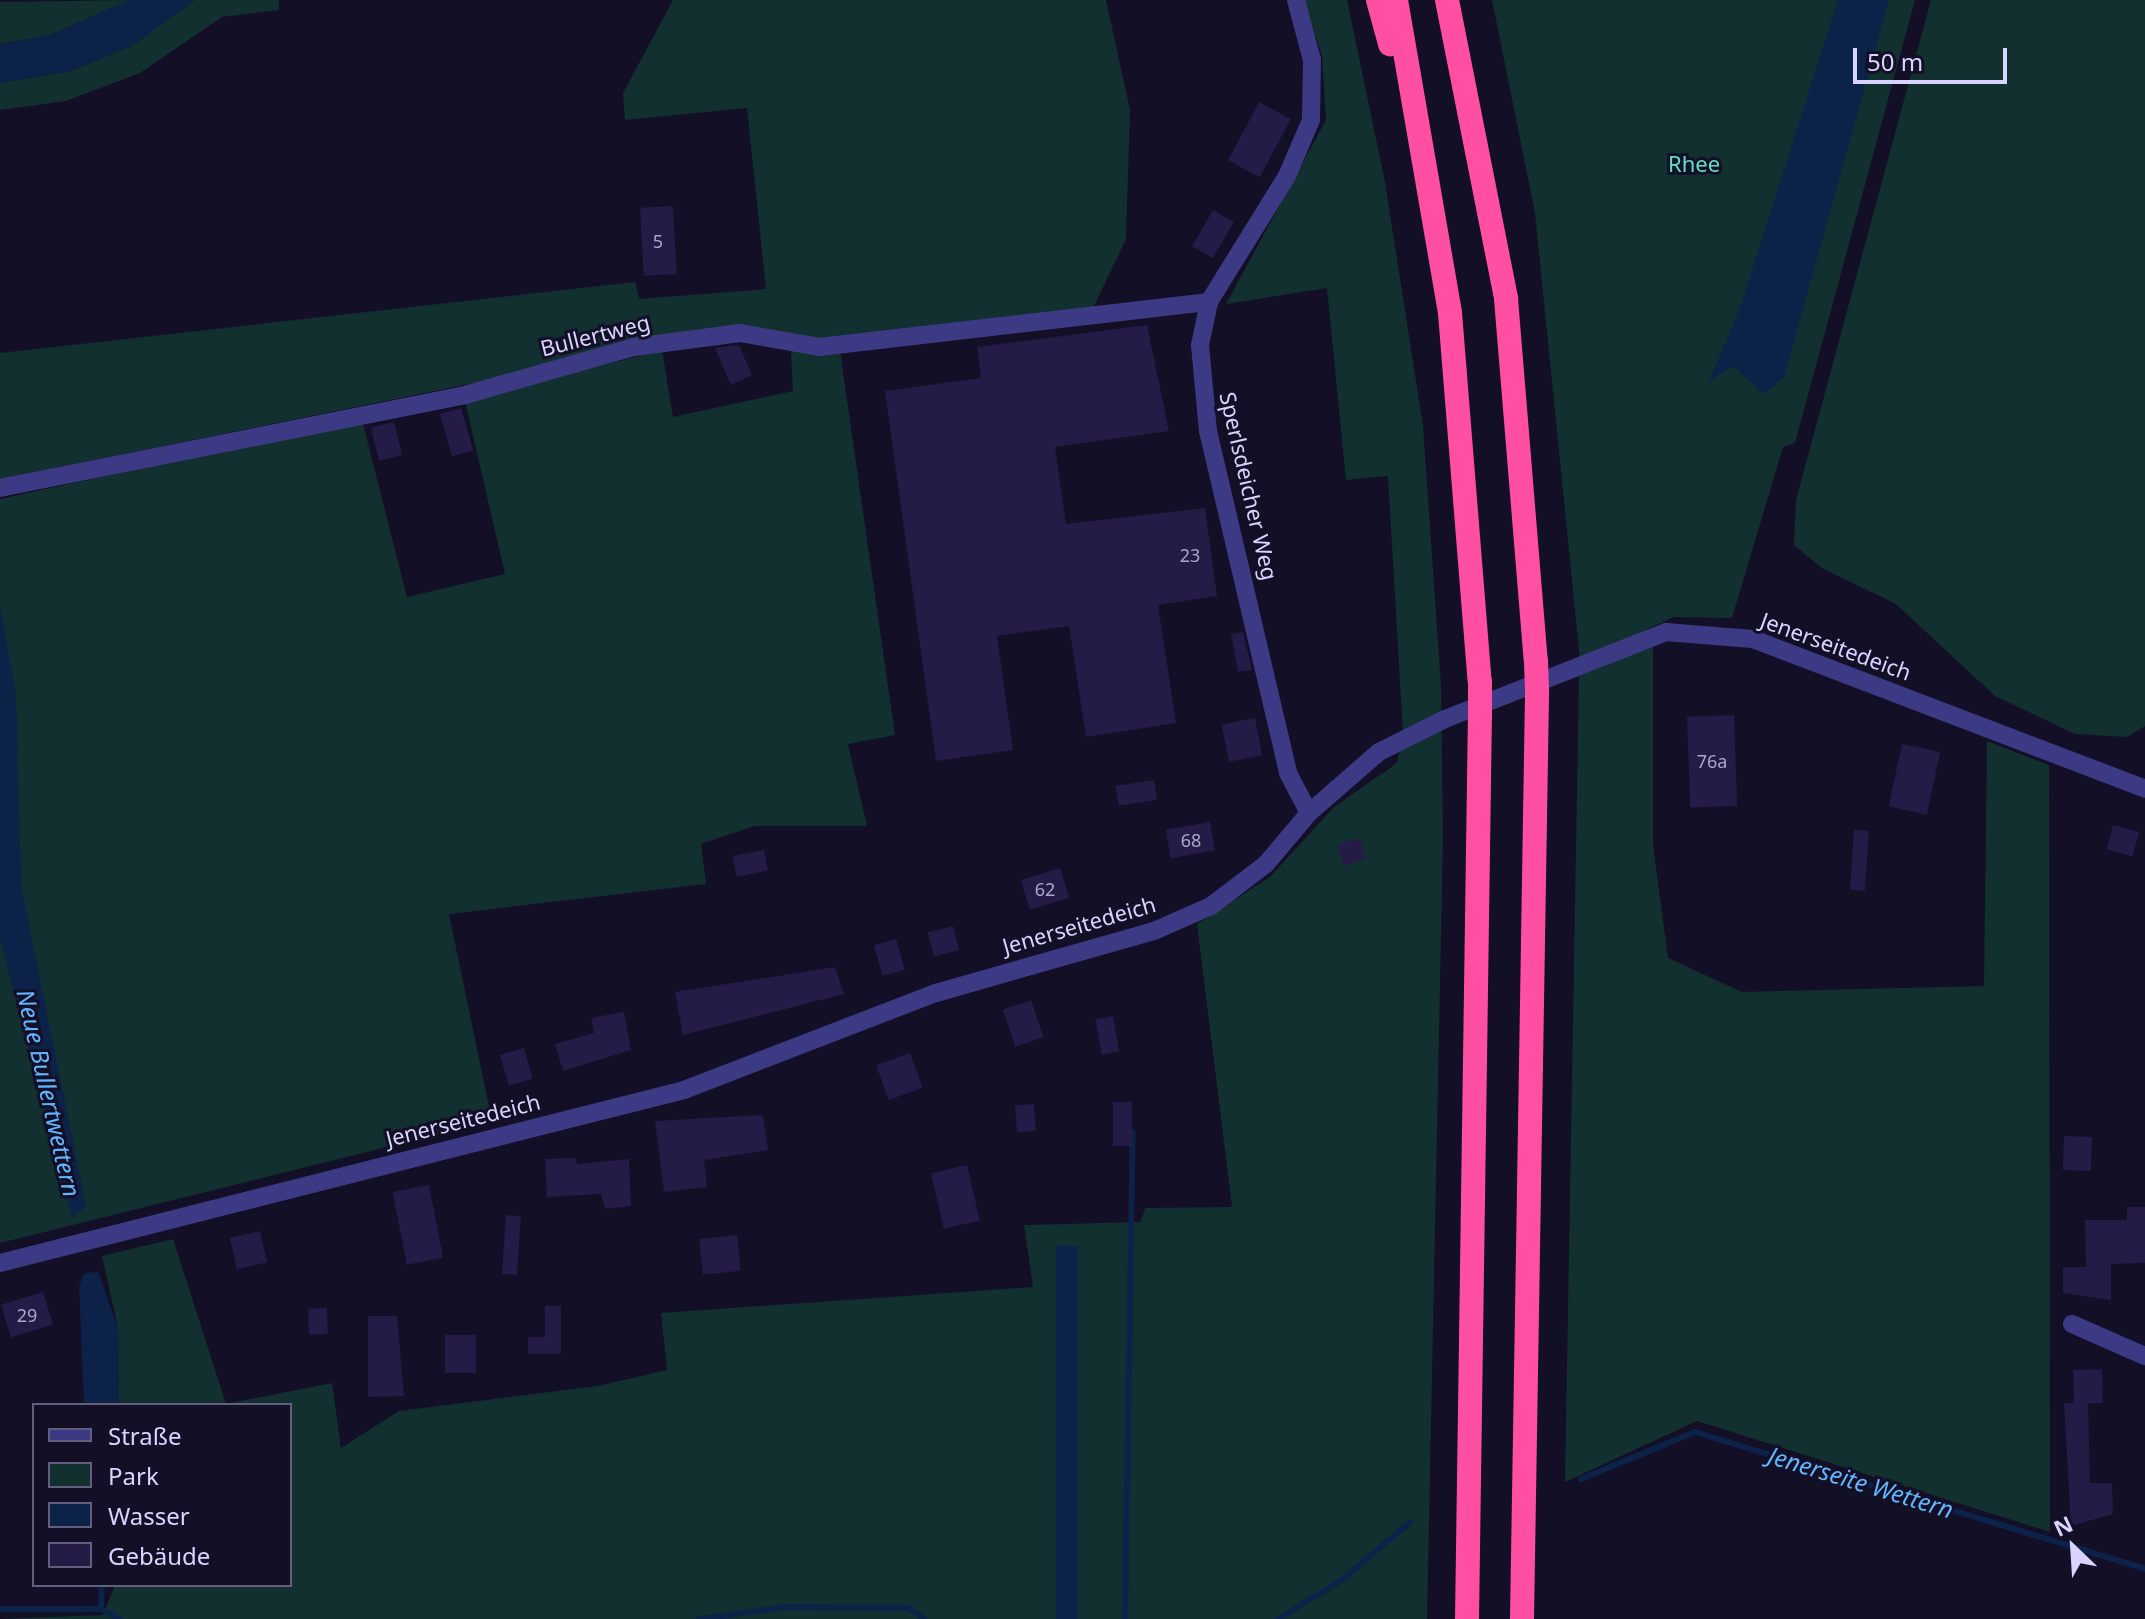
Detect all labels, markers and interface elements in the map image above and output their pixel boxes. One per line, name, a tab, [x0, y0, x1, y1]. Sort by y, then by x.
scale bar	[1857, 32, 2011, 82]
text: 50 m	[1867, 45, 1923, 78]
park label: Rhee	[1668, 151, 1720, 177]
house number: 5	[653, 230, 663, 252]
street label: Bullertweg	[538, 309, 652, 361]
street label: Sperlsdeicher Weg	[1215, 389, 1283, 583]
house number: 23	[1180, 544, 1200, 566]
street label: Jenerseitedeich	[1757, 607, 1915, 685]
house number: 76a	[1697, 750, 1727, 772]
house number: 68	[1181, 829, 1201, 851]
house number: 62	[1035, 878, 1055, 900]
street label: Jenerseitedeich	[999, 891, 1159, 959]
water label: Neue Bullertwettern	[11, 987, 87, 1199]
street label: Jenerseitedeich	[383, 1088, 543, 1152]
house number: 29	[17, 1304, 37, 1326]
legend	[32, 1403, 292, 1587]
text: Straße	[108, 1419, 181, 1452]
water label: Jenerseite Wettern	[1765, 1440, 1957, 1524]
text: Park	[108, 1459, 159, 1492]
text: Wasser	[108, 1499, 190, 1532]
north arrow	[2033, 1507, 2113, 1587]
text: N	[2048, 1508, 2077, 1543]
text: Gebäude	[108, 1539, 210, 1572]

